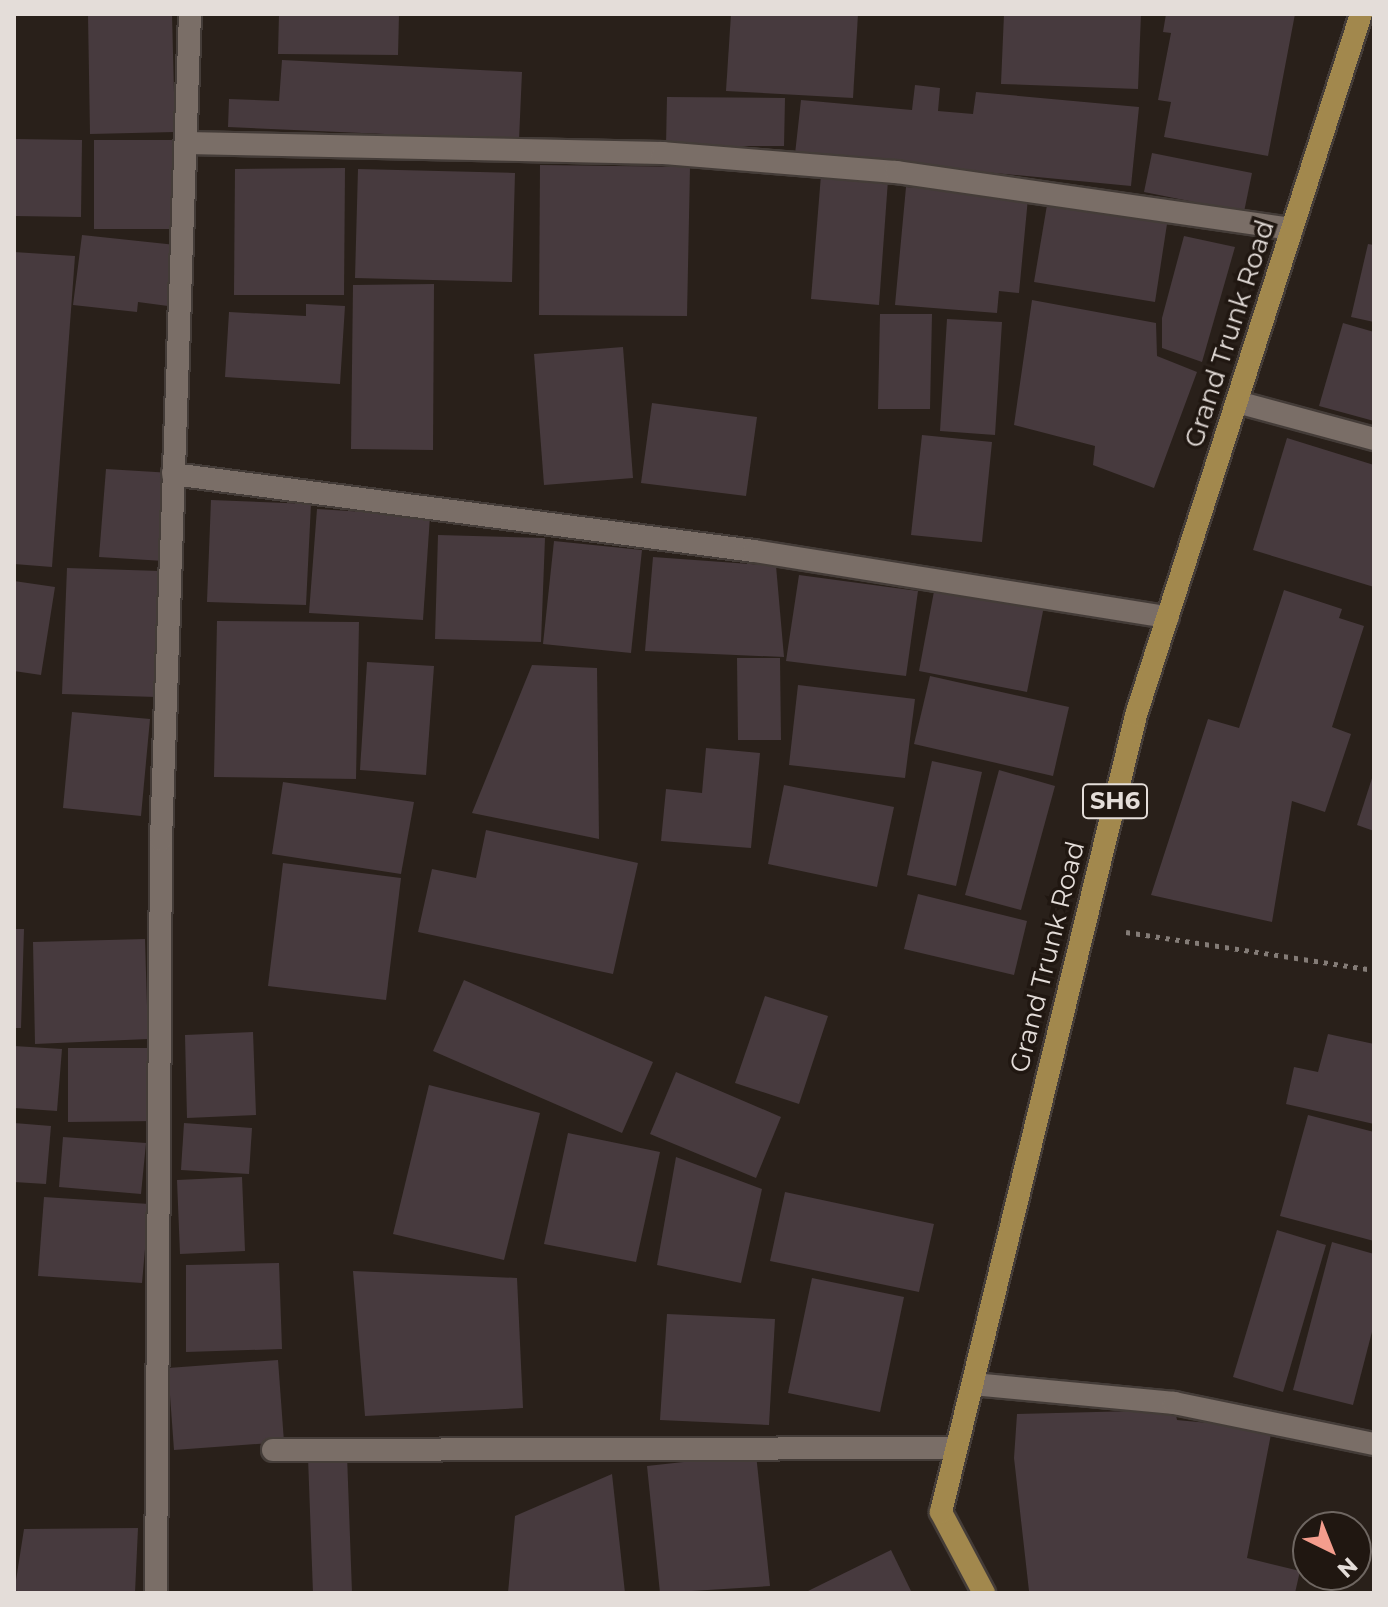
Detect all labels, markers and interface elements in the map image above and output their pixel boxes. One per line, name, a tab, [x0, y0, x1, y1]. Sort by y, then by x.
street label: Grand Trunk Road	[1179, 216, 1281, 452]
road number: SH6	[1081, 781, 1149, 821]
street label: Grand Trunk Road	[1004, 838, 1092, 1076]
north arrow	[1292, 1511, 1372, 1591]
text: N	[1332, 1552, 1363, 1583]

